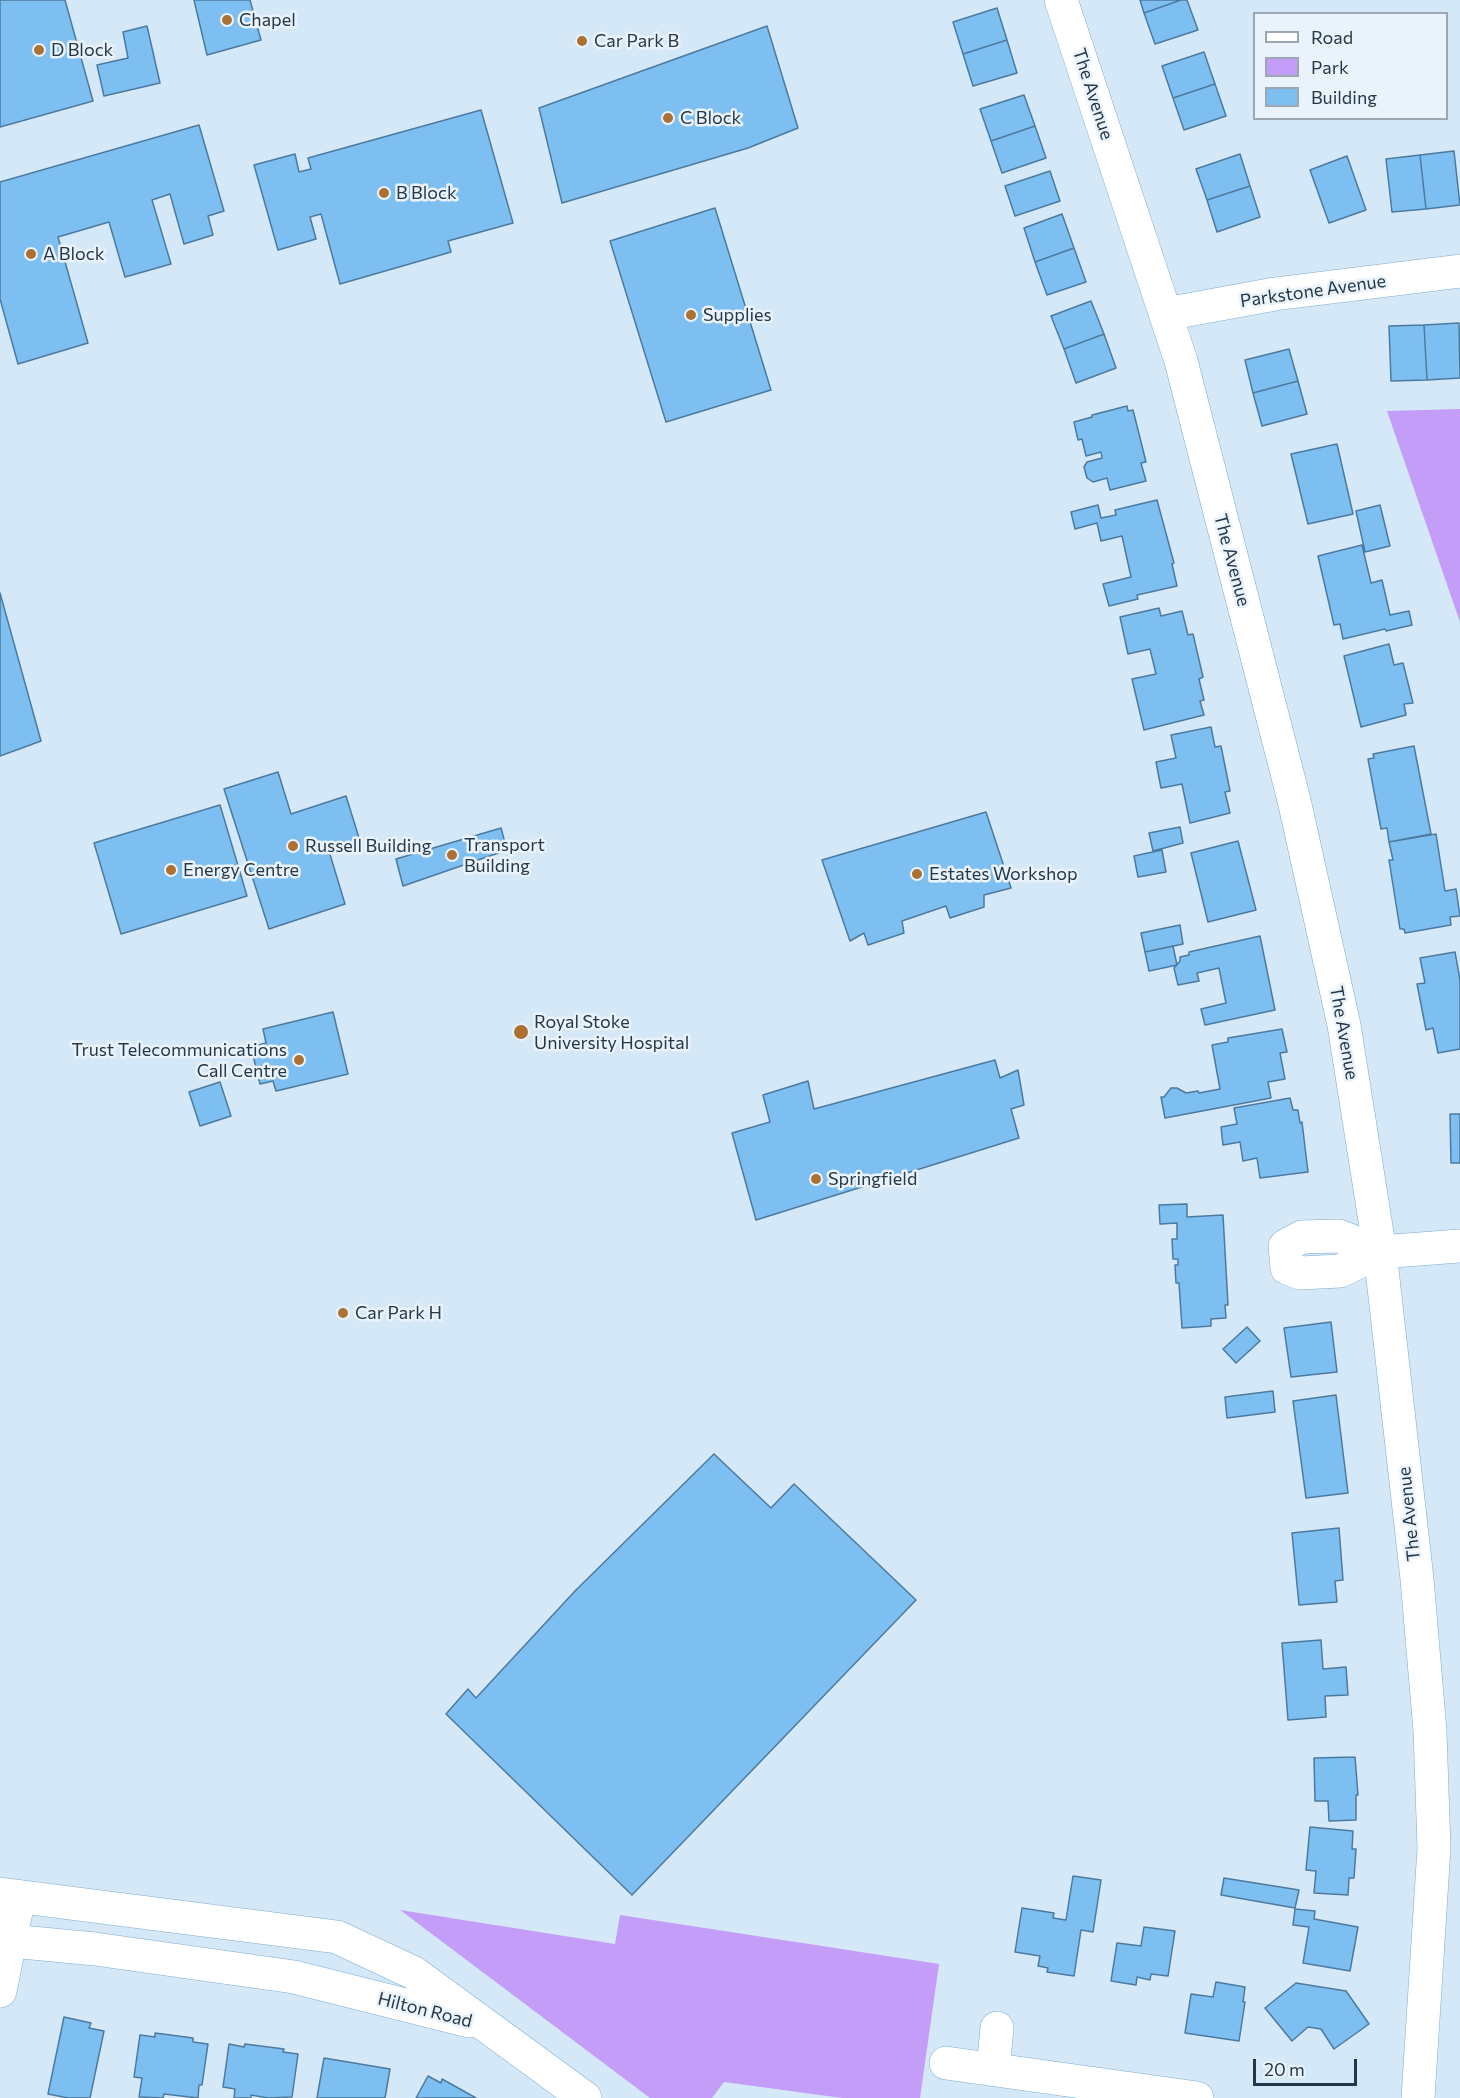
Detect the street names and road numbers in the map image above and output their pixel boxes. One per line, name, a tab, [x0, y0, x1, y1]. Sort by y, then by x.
street label: The Avenue	[1068, 46, 1118, 142]
street label: Parkstone Avenue	[1239, 270, 1387, 312]
street label: The Avenue	[1209, 511, 1255, 609]
street label: The Avenue	[1325, 984, 1363, 1082]
street label: The Avenue	[1393, 1466, 1425, 1562]
street label: Hilton Road	[376, 1988, 474, 2032]

